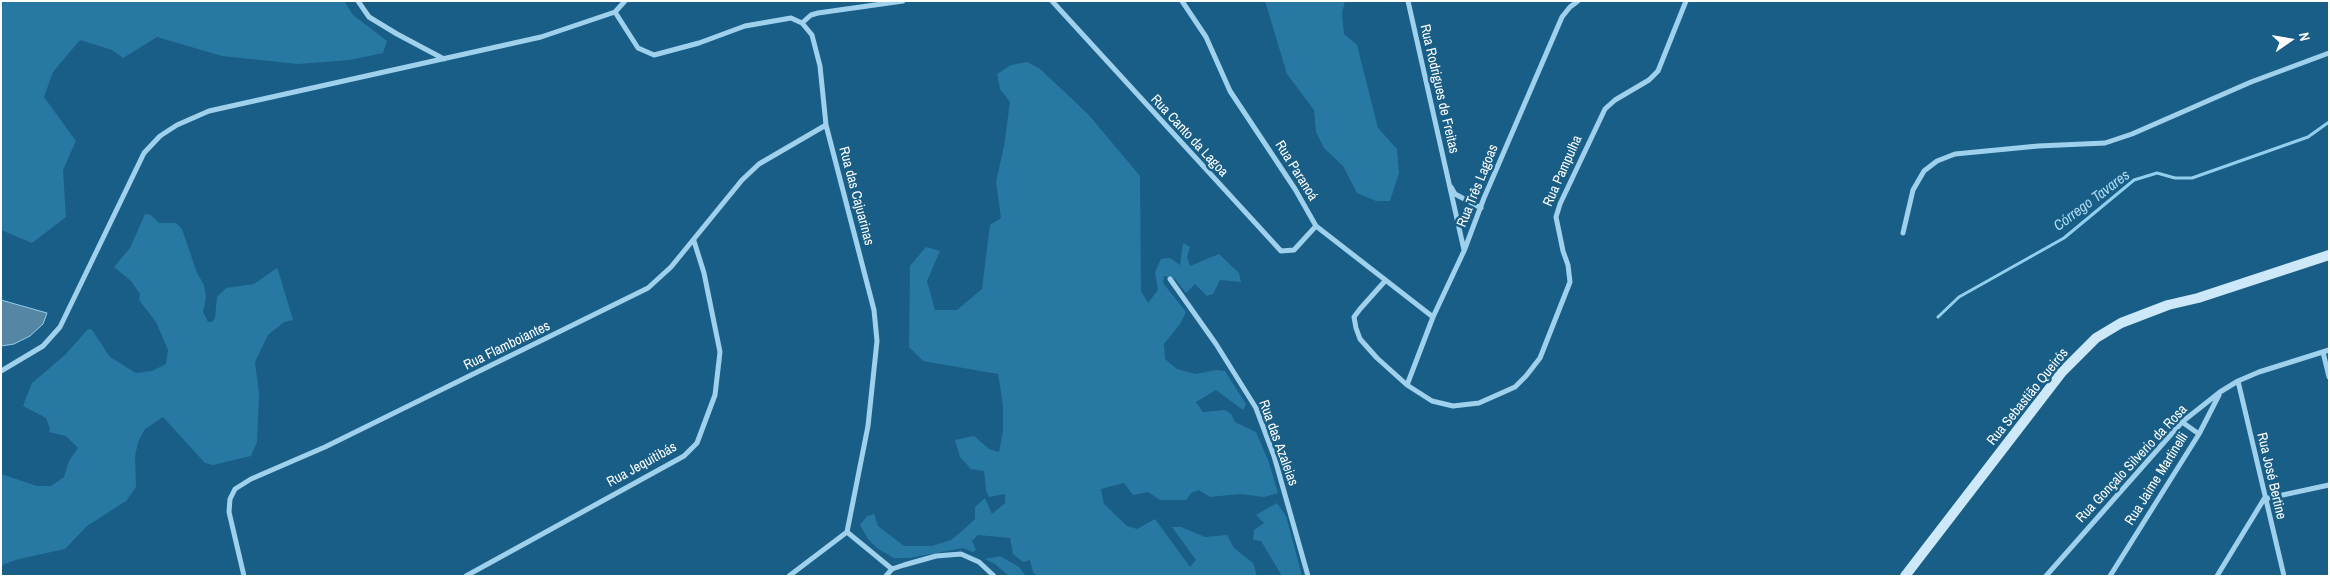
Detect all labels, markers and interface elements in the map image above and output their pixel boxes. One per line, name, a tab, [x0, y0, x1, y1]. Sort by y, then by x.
north arrow	[2265, 15, 2315, 65]
street label: Rua Rodrigues de Freitas	[1416, 23, 1462, 155]
text: N	[2295, 31, 2314, 43]
street label: Rua Canto da Lagoa	[1147, 92, 1231, 180]
street label: Rua Pampulha	[1540, 133, 1586, 209]
street label: Rua Paranoá	[1271, 138, 1321, 204]
street label: Rua Três Lagoas	[1454, 142, 1502, 230]
street label: Rua das Cajuarinas	[835, 145, 877, 247]
water label: Córrego Tavares	[2050, 167, 2134, 235]
street label: Rua Flamboiantes	[461, 318, 553, 374]
street label: Rua Sebastião Queirós	[1984, 345, 2072, 449]
street label: Rua das Azaleias	[1255, 398, 1301, 488]
street label: Rua Gonçalo Silverio da Rosa	[2073, 402, 2191, 526]
street label: Rua Jaime Martinelli	[2122, 430, 2192, 528]
street label: Rua José Bertine	[2253, 431, 2289, 521]
street label: Rua Jequitibás	[604, 439, 680, 491]

